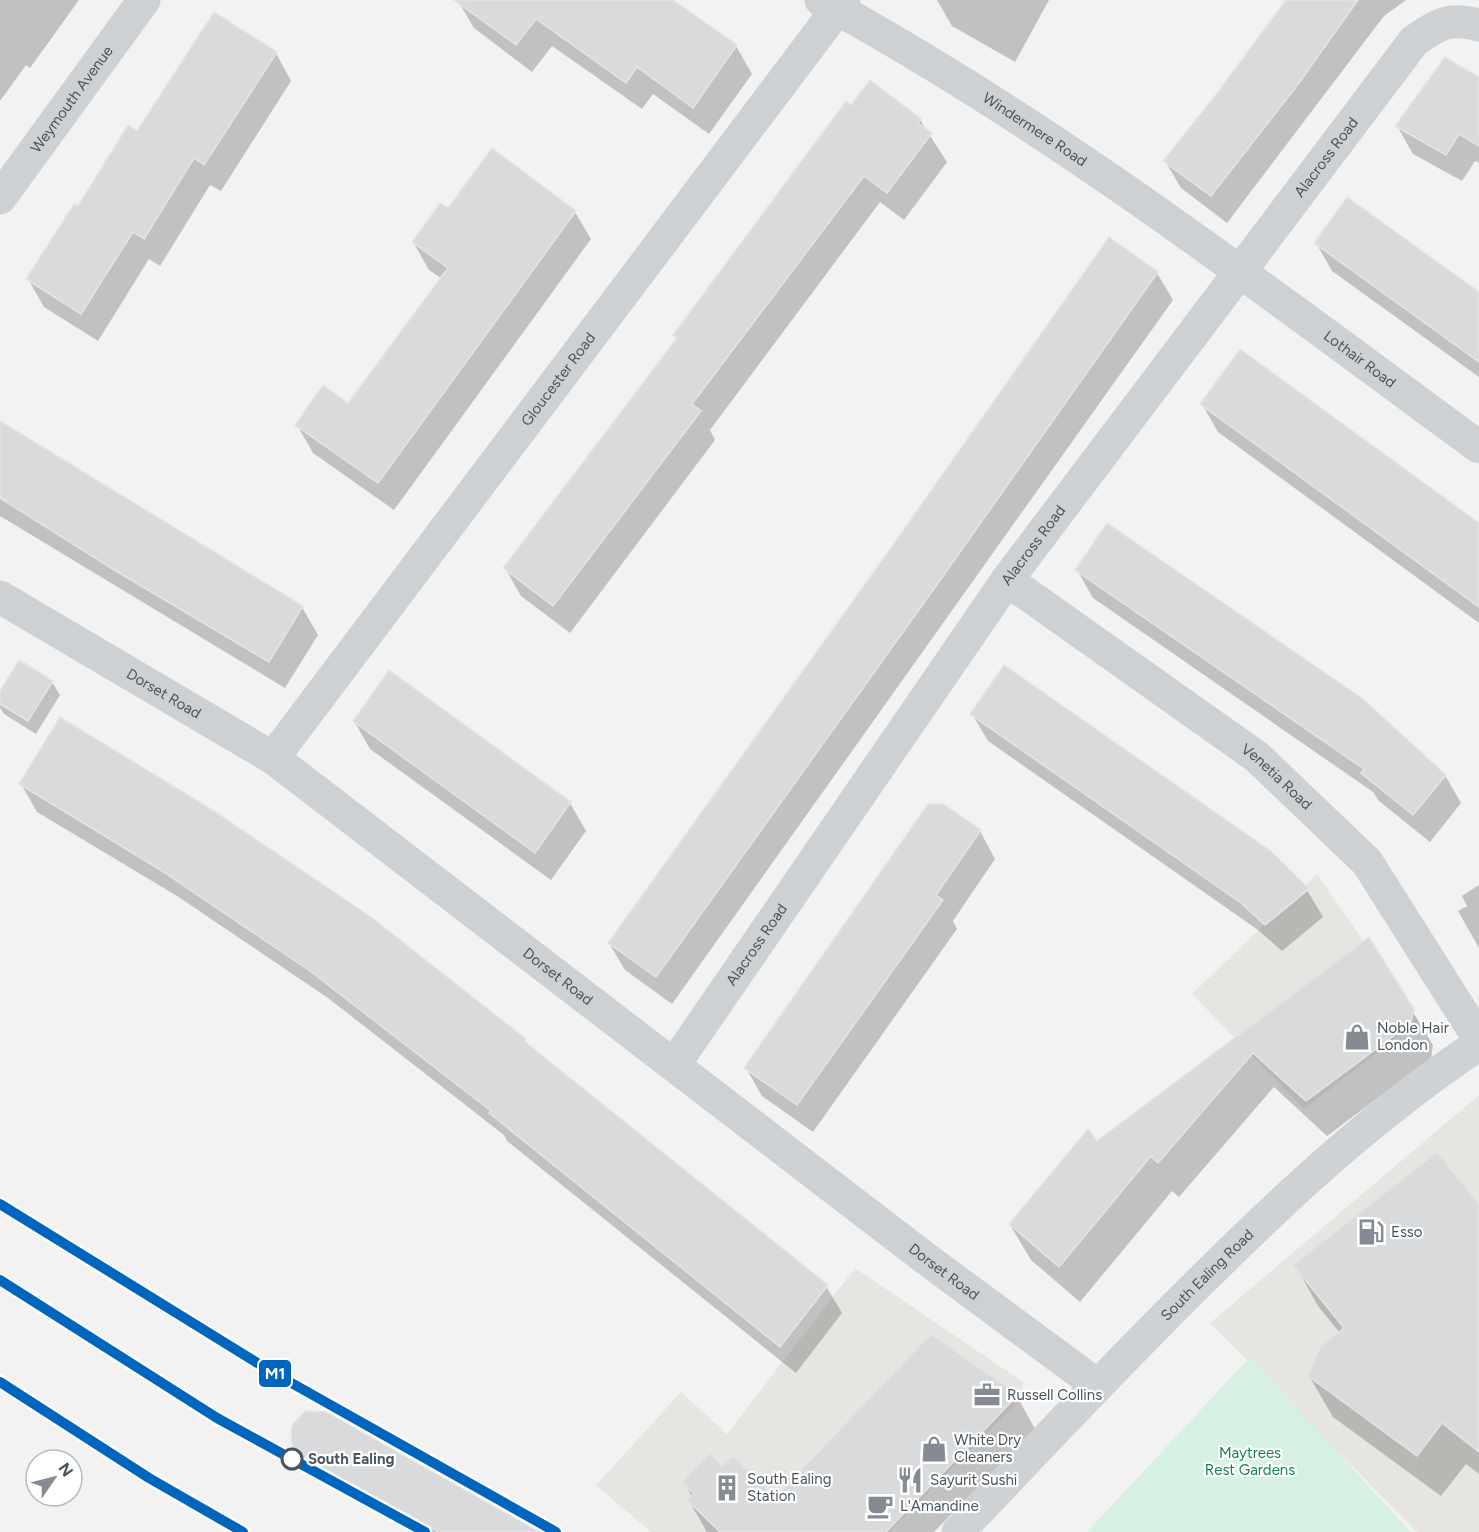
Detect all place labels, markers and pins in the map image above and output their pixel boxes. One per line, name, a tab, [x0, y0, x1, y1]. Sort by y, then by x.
place label: Noble Hair London	[1377, 1019, 1449, 1054]
shop icon: Noble Hair London	[1342, 1022, 1372, 1052]
fuel station icon: Esso	[1356, 1217, 1386, 1247]
place label: Esso	[1391, 1223, 1423, 1241]
office icon: Russell Collins	[972, 1380, 1002, 1410]
place label: Russell Collins	[1007, 1386, 1102, 1404]
place label: White Dry Cleaners	[954, 1431, 1021, 1466]
shop icon: White Dry Cleaners	[919, 1434, 949, 1464]
marker: South Ealing	[281, 1448, 303, 1470]
place label: South Ealing	[308, 1450, 394, 1468]
restaurant icon: Sayurit Sushi	[895, 1465, 925, 1495]
place label: South Ealing Station	[747, 1470, 832, 1505]
place label: Sayurit Sushi	[930, 1471, 1017, 1489]
building icon: South Ealing Station	[712, 1473, 742, 1503]
cafe icon: L'Amandine	[865, 1491, 895, 1521]
place label: L'Amandine	[900, 1497, 979, 1515]

